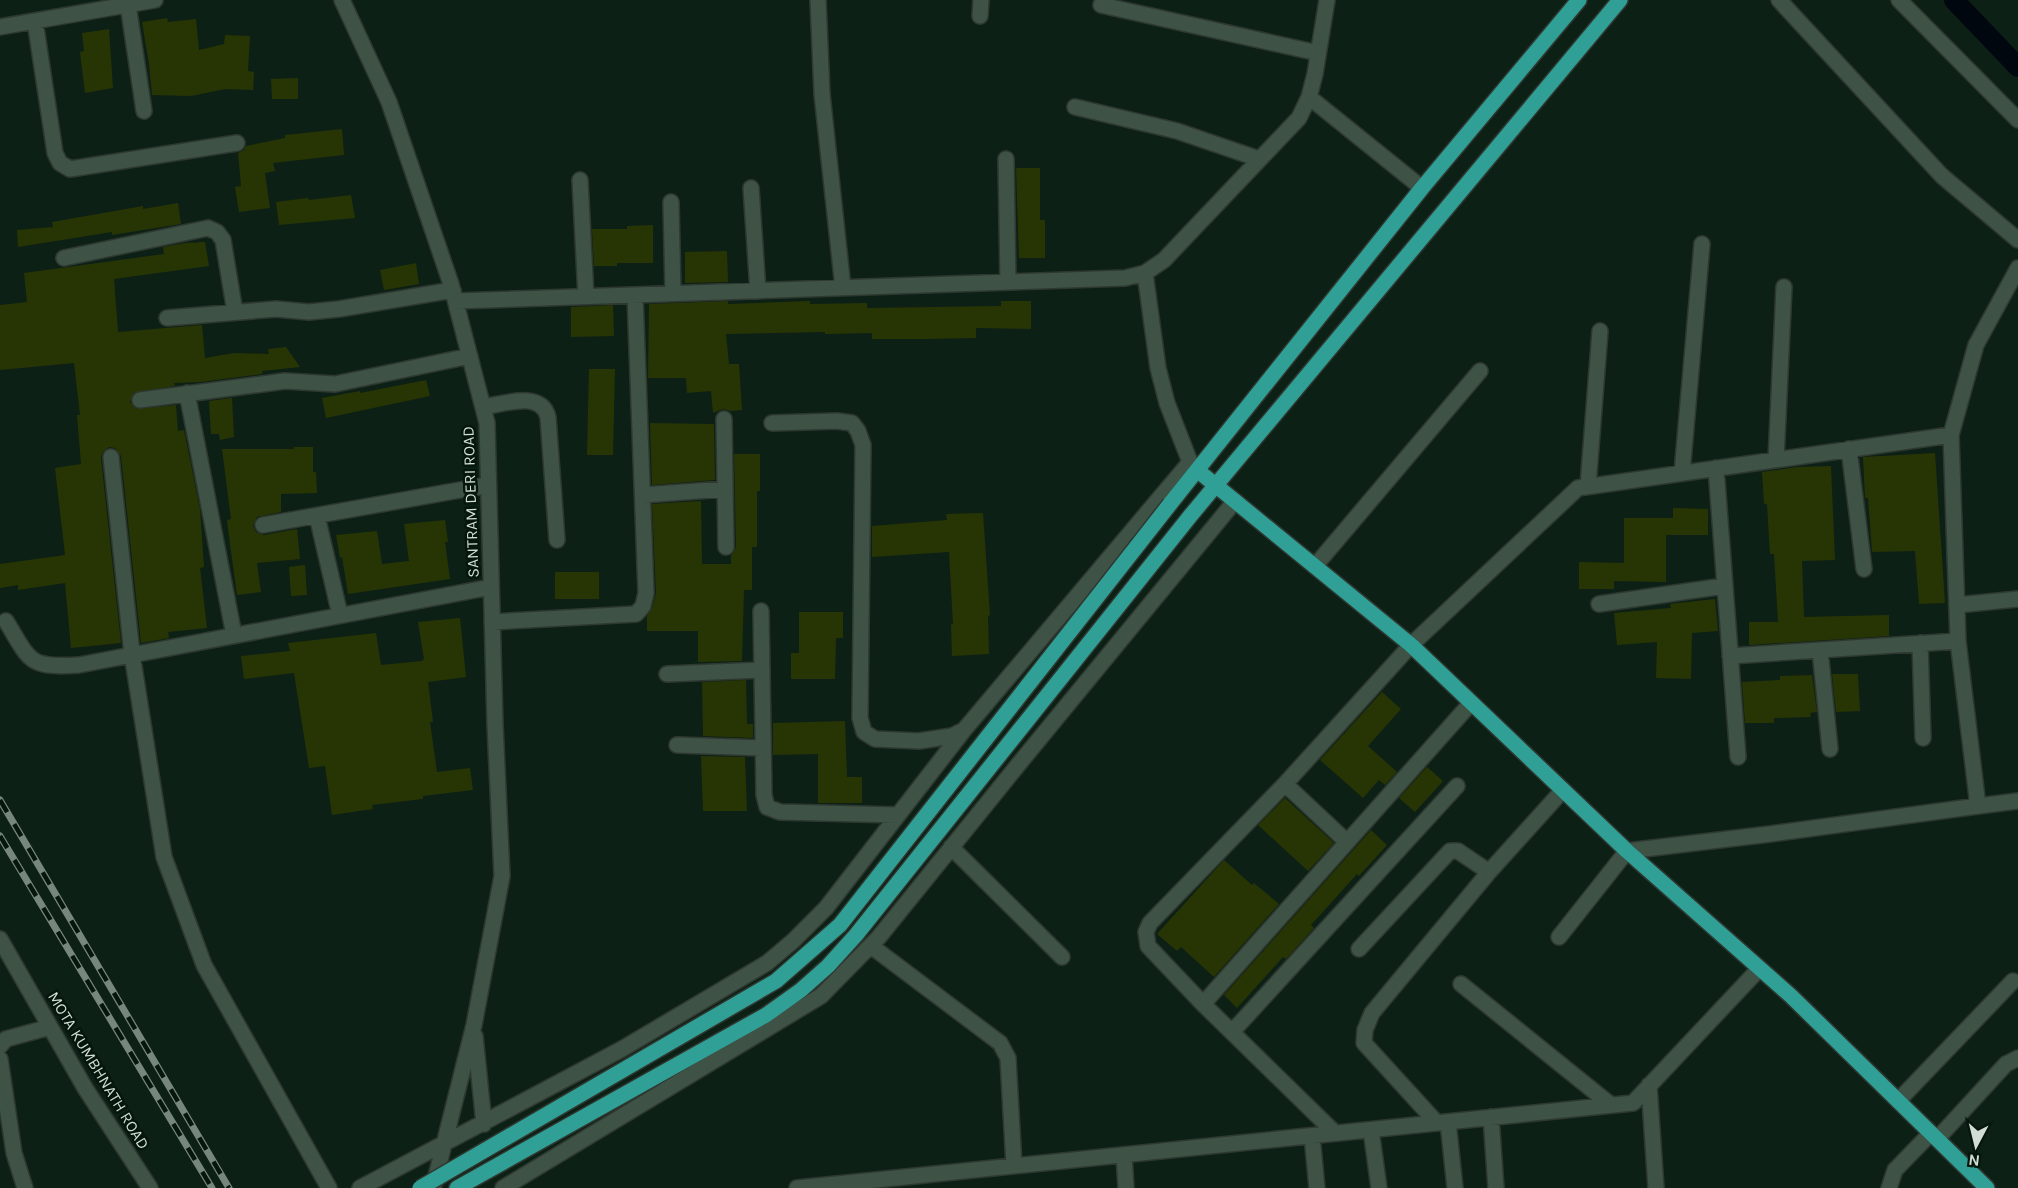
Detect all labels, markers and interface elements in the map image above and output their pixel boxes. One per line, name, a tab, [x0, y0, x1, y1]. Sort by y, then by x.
street label: SANTRAM DERI ROAD	[458, 426, 483, 578]
street label: MOTA KUMBHNATH ROAD	[44, 988, 153, 1152]
north arrow	[1946, 1116, 2006, 1176]
text: N	[1967, 1150, 1981, 1171]

